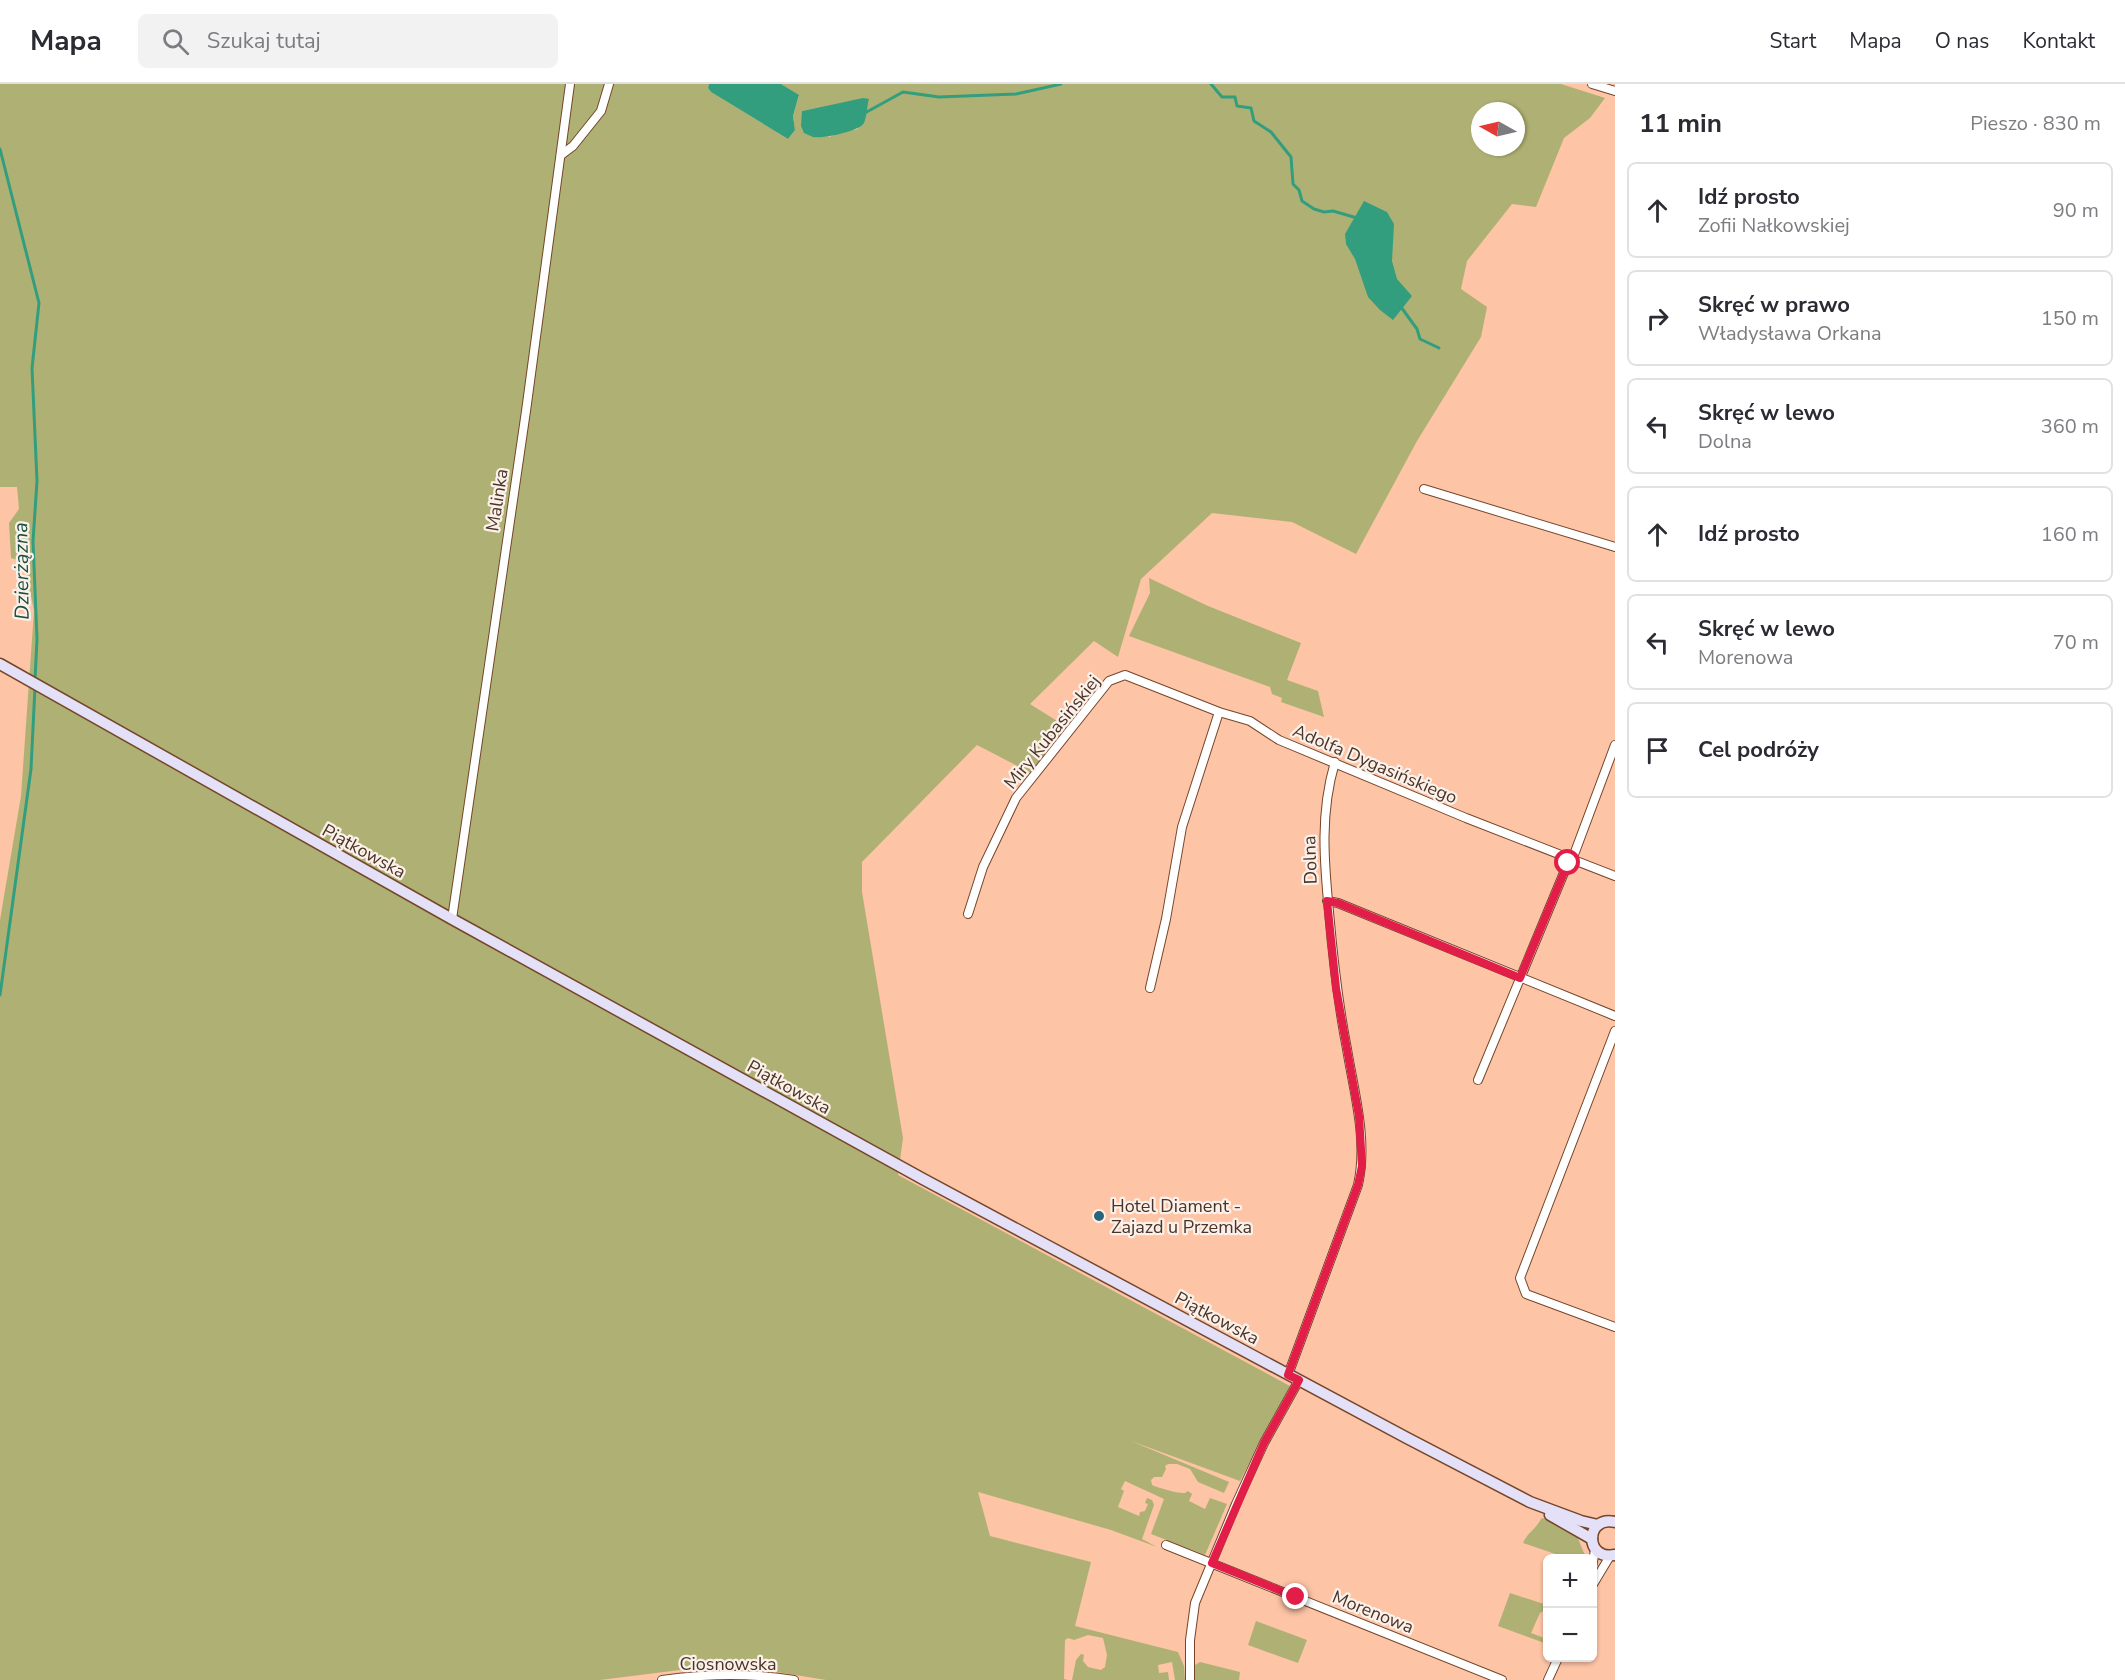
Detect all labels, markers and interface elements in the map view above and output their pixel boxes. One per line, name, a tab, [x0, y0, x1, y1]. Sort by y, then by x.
search box	[138, 14, 558, 68]
text: Mapa	[30, 22, 102, 60]
icon: search	[159, 25, 192, 58]
text: Szukaj tutaj	[207, 26, 321, 56]
text: Start	[1770, 27, 1816, 55]
text: Mapa	[1849, 27, 1902, 55]
text: O nas	[1935, 27, 1989, 55]
text: Kontakt	[2022, 27, 2095, 55]
north arrow	[1471, 102, 1525, 156]
text: 11 min	[1639, 106, 1722, 141]
text: Pieszo · 830 m	[1970, 110, 2101, 137]
text: Idź prosto	[1698, 182, 1800, 212]
icon: ahead	[1641, 194, 1674, 227]
text: 90 m	[2053, 197, 2099, 224]
text: Zofii Nałkowskiej	[1698, 212, 1850, 239]
text: Skręć w prawo	[1698, 290, 1850, 320]
icon: right	[1641, 302, 1674, 335]
text: 150 m	[2041, 305, 2099, 332]
text: Władysława Orkana	[1698, 320, 1882, 347]
text: Skręć w lewo	[1698, 398, 1835, 428]
icon: left	[1641, 410, 1674, 443]
text: 360 m	[2041, 413, 2099, 440]
text: Dolna	[1698, 428, 1752, 455]
street label: Malinka	[480, 467, 514, 533]
icon: ahead	[1641, 518, 1674, 551]
text: Idź prosto	[1698, 519, 1800, 549]
text: 160 m	[2041, 521, 2099, 548]
water label: Dzierżązna	[7, 522, 36, 620]
text: Skręć w lewo	[1698, 614, 1835, 644]
icon: left	[1641, 626, 1674, 659]
text: 70 m	[2053, 629, 2099, 656]
text: Morenowa	[1698, 644, 1793, 671]
street label: Miry Kubasińskiej	[999, 670, 1105, 794]
street label: Adolfa Dygasińskiego	[1289, 718, 1461, 810]
icon: arrive	[1641, 734, 1674, 767]
text: Cel podróży	[1698, 735, 1819, 765]
street label: Piątkowska	[318, 818, 410, 884]
street label: Dolna	[1297, 835, 1323, 885]
route start	[1554, 849, 1580, 875]
street label: Piątkowska	[743, 1054, 835, 1120]
place label: Hotel Diament - Zajazd u Przemka	[1111, 1194, 1252, 1239]
marker: Hotel Diament - Zajazd u Przemka	[1092, 1209, 1106, 1223]
street label: Piątkowska	[1171, 1286, 1263, 1350]
map controls	[1543, 1554, 1597, 1662]
button: +	[1543, 1554, 1597, 1608]
route end	[1282, 1583, 1308, 1609]
street label: Morenowa	[1329, 1585, 1417, 1639]
button: −	[1543, 1608, 1597, 1662]
street label: Ciosnowska	[679, 1652, 777, 1676]

